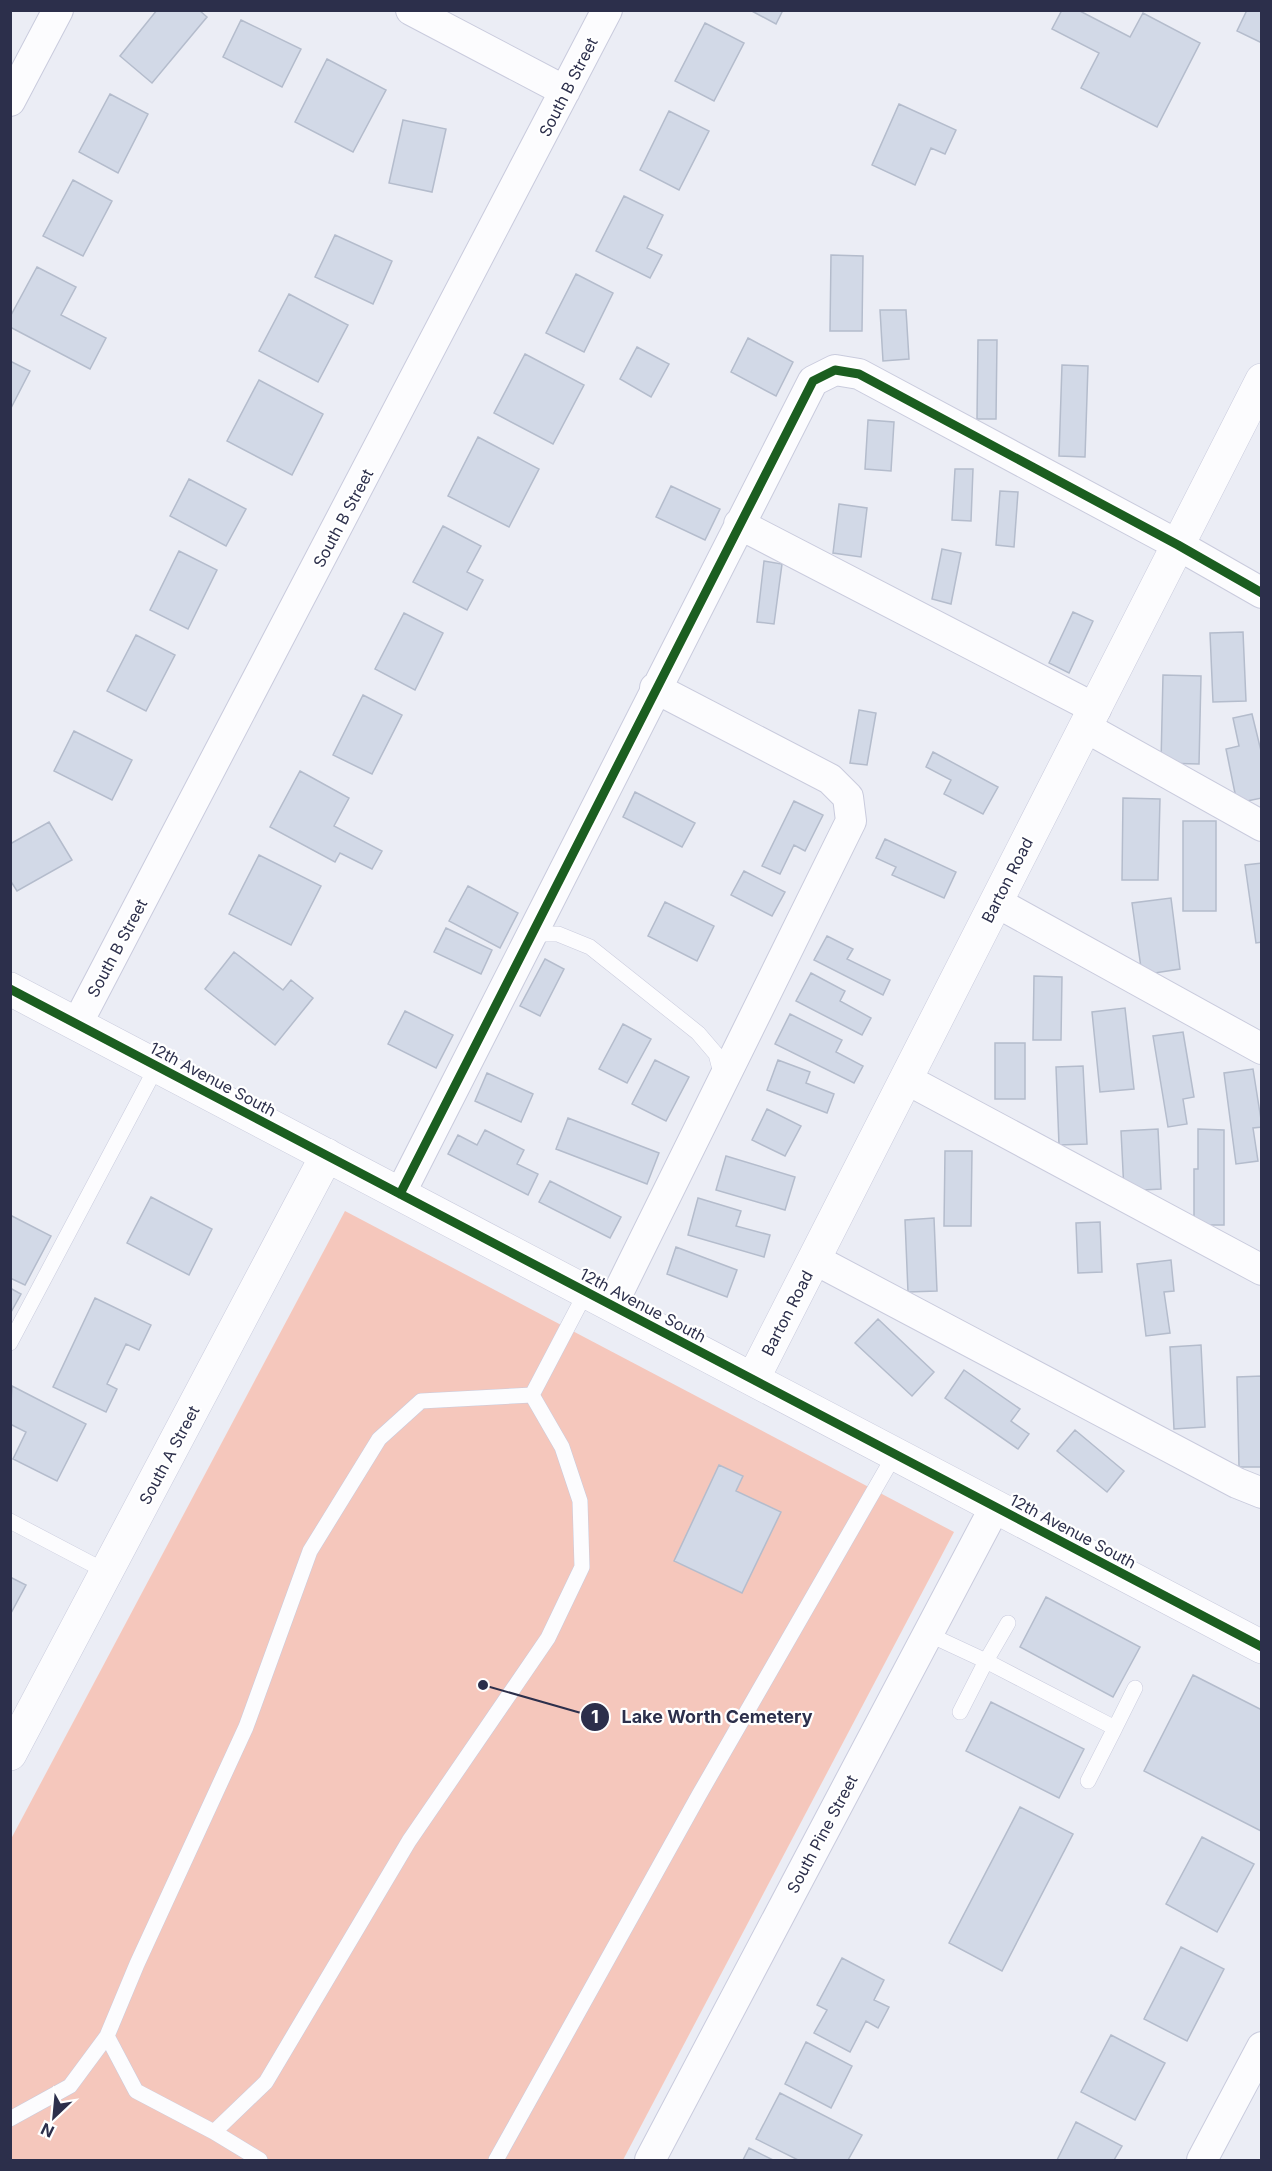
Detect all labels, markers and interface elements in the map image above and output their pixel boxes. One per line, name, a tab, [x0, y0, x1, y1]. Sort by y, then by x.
street label: South B Street	[534, 34, 602, 140]
street label: South B Street	[309, 465, 377, 571]
street label: Barton Road	[977, 834, 1037, 926]
street label: South B Street	[83, 895, 151, 1001]
street label: 12th Avenue South	[146, 1037, 280, 1121]
street label: 12th Avenue South	[576, 1263, 710, 1347]
street label: Barton Road	[757, 1267, 817, 1359]
street label: South A Street	[135, 1402, 203, 1508]
street label: 12th Avenue South	[1006, 1489, 1140, 1573]
callout: Lake Worth Cemetery	[580, 1699, 825, 1735]
text: 1	[591, 1706, 599, 1727]
text: Lake Worth Cemetery	[621, 1706, 813, 1727]
street label: South Pine Street	[782, 1771, 862, 1897]
north arrow	[24, 2087, 84, 2147]
text: N	[38, 2119, 57, 2142]

